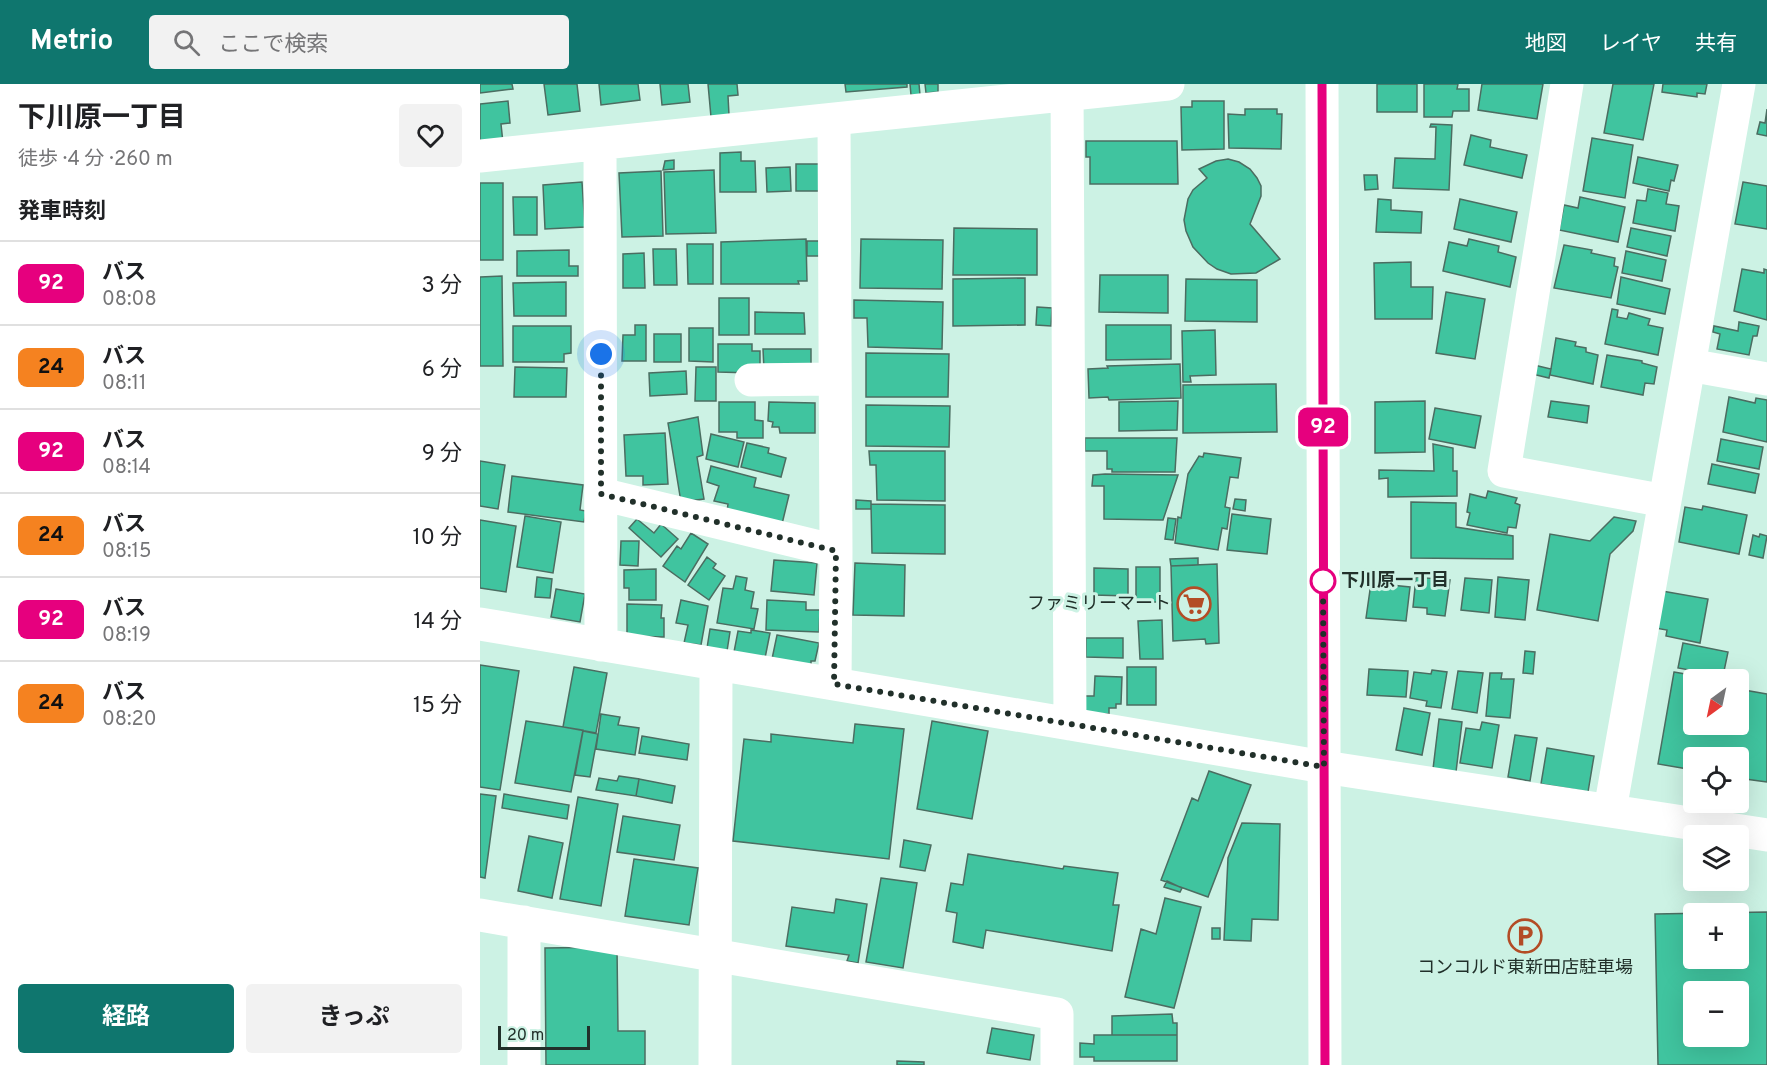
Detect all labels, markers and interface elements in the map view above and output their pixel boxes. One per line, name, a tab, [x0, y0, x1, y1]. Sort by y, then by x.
search box	[149, 15, 569, 69]
text: Metrio	[30, 24, 113, 60]
icon: search	[170, 26, 203, 59]
text: 地図	[1525, 31, 1567, 58]
text: レイヤ	[1600, 31, 1662, 58]
text: 共有	[1695, 31, 1737, 58]
text: ここで検索	[218, 32, 328, 59]
text: 下川原一丁目	[18, 101, 186, 137]
button: heart	[399, 104, 462, 167]
text: 徒歩 · 4 分 · 260 m	[18, 147, 173, 173]
text: 発車時刻	[18, 199, 106, 226]
text: バス	[102, 260, 146, 287]
text: 92	[38, 270, 64, 297]
text: 3 分	[422, 273, 462, 300]
text: 08:08	[102, 287, 157, 313]
your location	[586, 339, 616, 369]
text: バス	[102, 344, 146, 371]
text: 24	[38, 354, 64, 381]
text: 6 分	[422, 357, 462, 384]
text: 08:11	[102, 371, 146, 397]
line badge: 92	[1296, 408, 1350, 446]
text: 92	[1310, 414, 1336, 441]
text: バス	[102, 428, 146, 455]
text: 92	[38, 438, 64, 465]
text: 9 分	[422, 441, 462, 468]
text: 08:14	[102, 455, 151, 481]
text: バス	[102, 512, 146, 539]
text: 24	[38, 522, 64, 549]
text: 10 分	[413, 525, 462, 552]
text: 08:15	[102, 539, 151, 565]
marker: 下川原一丁目	[1310, 568, 1336, 594]
place label: 下川原一丁目	[1341, 570, 1449, 593]
supermarket icon: ファミリーマート	[1176, 586, 1212, 622]
place label: ファミリーマート	[1027, 593, 1171, 616]
text: バス	[102, 596, 146, 623]
text: 92	[38, 606, 64, 633]
text: 14 分	[413, 609, 462, 636]
text: 08:19	[102, 623, 151, 649]
north arrow	[1683, 669, 1749, 735]
map controls	[1683, 669, 1749, 1047]
text: バス	[102, 680, 146, 707]
text: 24	[38, 690, 64, 717]
text: 15 分	[413, 693, 462, 720]
text: 08:20	[102, 707, 157, 733]
button: locate	[1683, 747, 1749, 813]
button: layers	[1683, 825, 1749, 891]
button: +	[1683, 903, 1749, 969]
parking icon: コンコルド東新田店駐車場	[1507, 918, 1543, 954]
place label: コンコルド東新田店駐車場	[1417, 957, 1633, 980]
button: −	[1683, 981, 1749, 1047]
button: 経路	[18, 984, 234, 1053]
button: きっぷ	[246, 984, 462, 1053]
scale bar	[498, 1023, 590, 1050]
text: 20 m	[507, 1026, 544, 1046]

